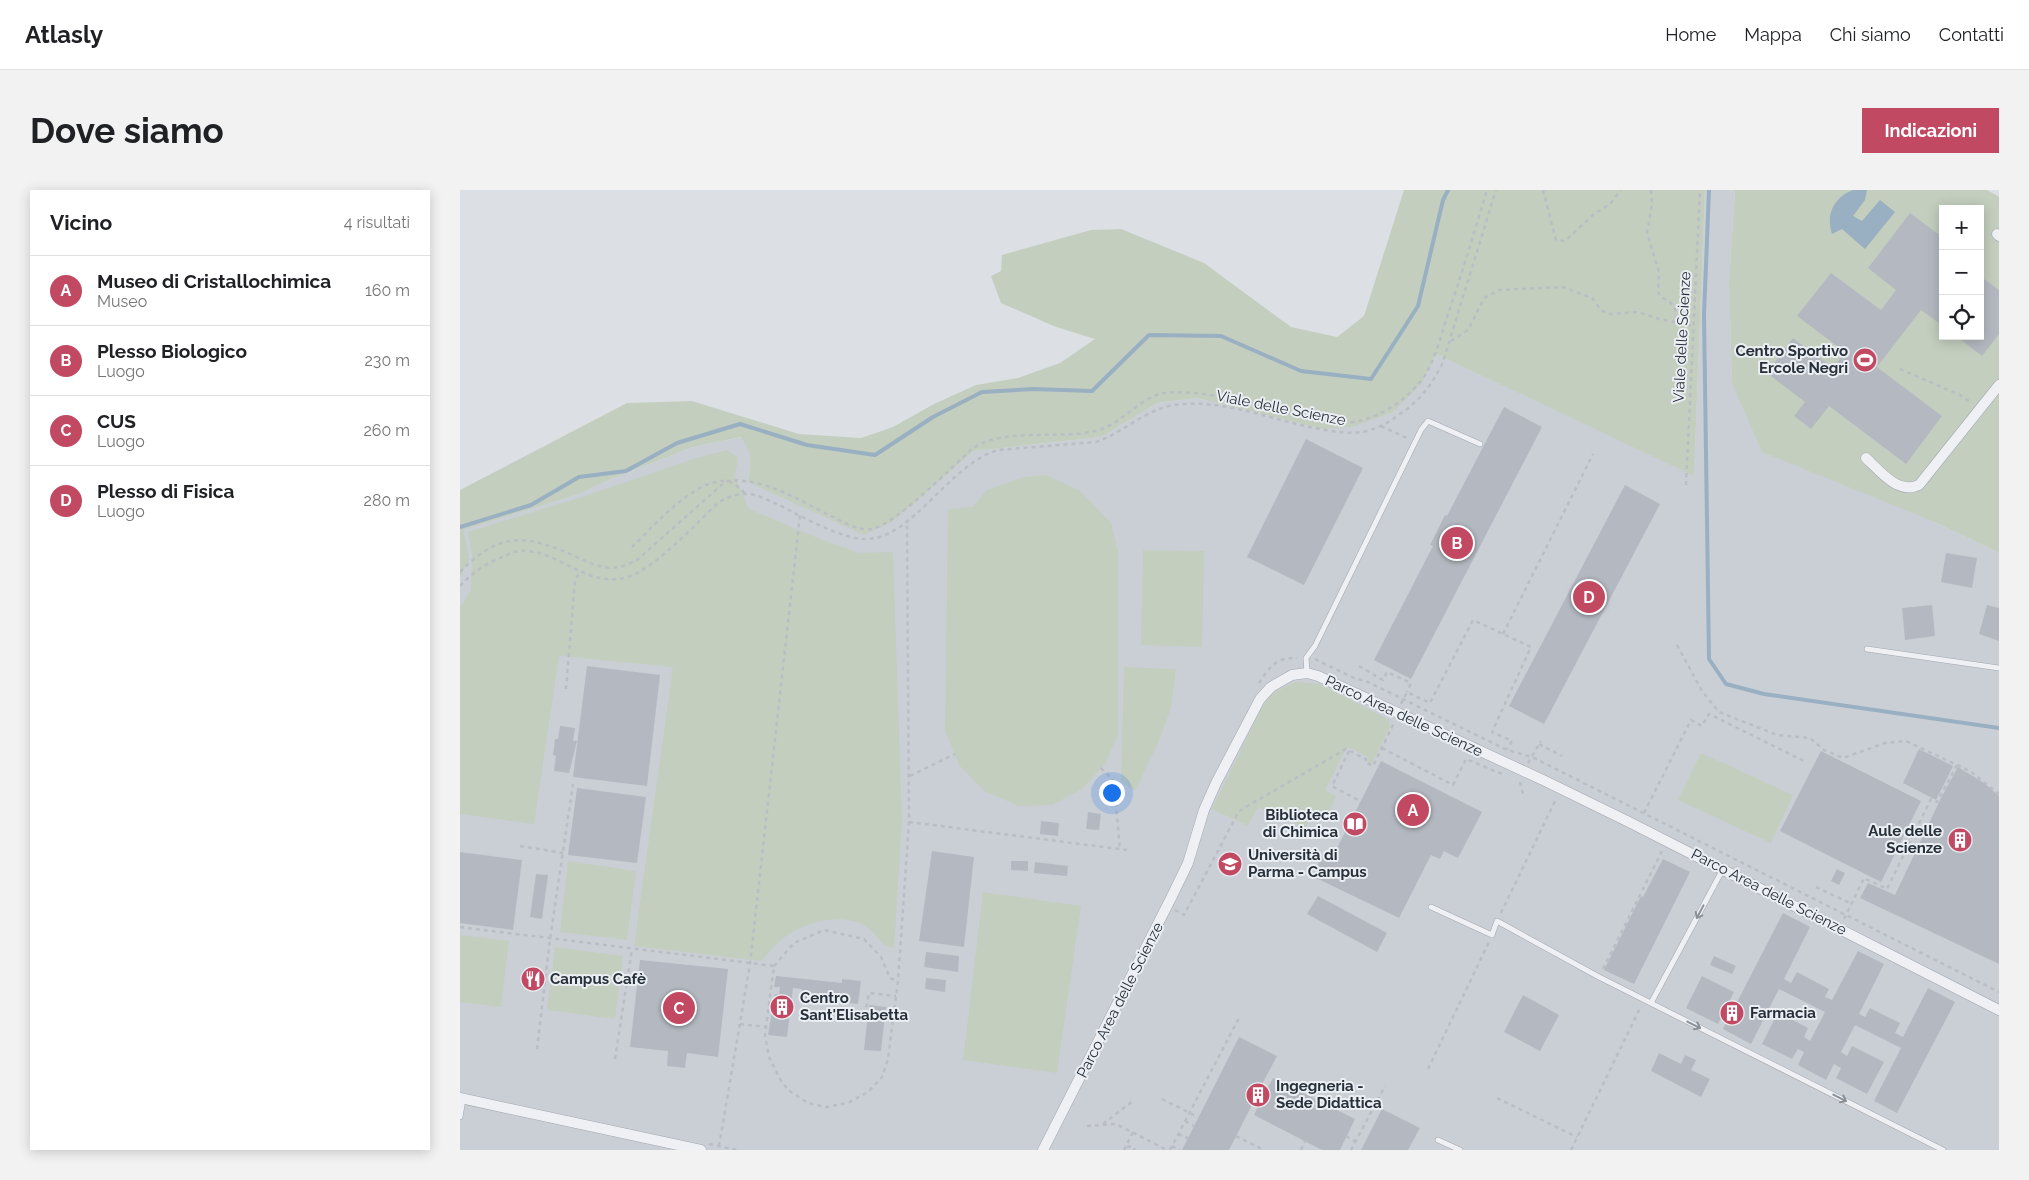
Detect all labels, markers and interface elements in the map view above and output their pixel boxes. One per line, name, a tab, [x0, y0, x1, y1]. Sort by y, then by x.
text: Atlasly	[25, 20, 103, 49]
text: Home	[1665, 24, 1716, 45]
text: Mappa	[1744, 24, 1802, 45]
text: Chi siamo	[1830, 24, 1911, 45]
text: Contatti	[1939, 24, 2004, 45]
button: Indicazioni	[1862, 108, 1999, 153]
text: Dove siamo	[30, 110, 224, 151]
map controls	[1939, 205, 1984, 340]
button: +	[1939, 205, 1984, 250]
text: Vicino	[50, 210, 112, 235]
text: 4 risultati	[344, 213, 410, 232]
button: −	[1939, 250, 1984, 295]
text: Museo di Cristallochimica	[97, 270, 331, 292]
street label: Viale delle Scienze	[1670, 271, 1694, 403]
text: A	[61, 281, 71, 300]
text: 160 m	[365, 281, 410, 300]
text: Museo	[97, 292, 147, 311]
button: locate	[1939, 295, 1984, 340]
text: Plesso Biologico	[97, 340, 247, 362]
place label: Centro Sportivo Ercole Negri	[1735, 342, 1848, 377]
sports icon: Centro Sportivo Ercole Negri	[1852, 347, 1878, 373]
text: B	[61, 351, 71, 370]
text: 230 m	[365, 351, 410, 370]
text: Luogo	[97, 362, 145, 381]
street label: Viale delle Scienze	[1215, 387, 1347, 429]
text: CUS	[97, 410, 136, 432]
text: C	[61, 421, 71, 440]
text: 260 m	[363, 421, 410, 440]
text: Luogo	[97, 432, 145, 451]
text: Plesso di Fisica	[97, 480, 234, 502]
text: D	[60, 491, 72, 510]
text: 280 m	[364, 491, 410, 510]
text: Luogo	[97, 502, 145, 521]
pin: B	[1441, 524, 1473, 562]
pin: D	[1573, 578, 1605, 616]
street label: Parco Area delle Scienze	[1322, 672, 1486, 761]
your location	[1099, 780, 1125, 806]
pin: A	[1397, 791, 1429, 829]
place label: Biblioteca di Chimica	[1263, 806, 1338, 841]
library icon: Biblioteca di Chimica	[1342, 811, 1368, 837]
place label: Aule delle Scienze	[1868, 822, 1942, 857]
building icon: Aule delle Scienze	[1947, 827, 1973, 853]
street label: Parco Area delle Scienze	[1688, 845, 1850, 939]
place label: Università di Parma - Campus	[1248, 846, 1367, 881]
school or university icon: Università di Parma - Campus	[1217, 851, 1243, 877]
one-way arrow	[1695, 904, 1705, 919]
street label: Parco Area delle Scienze	[1073, 919, 1167, 1081]
restaurant icon: Campus Cafè	[520, 966, 546, 992]
place label: Campus Cafè	[550, 970, 646, 988]
pin: C	[663, 989, 695, 1027]
place label: Centro Sant'Elisabetta	[800, 989, 909, 1024]
building icon: Centro Sant'Elisabetta	[769, 994, 795, 1020]
building icon: Farmacia	[1719, 1000, 1745, 1026]
place label: Farmacia	[1750, 1004, 1816, 1022]
one-way arrow	[1687, 1020, 1702, 1030]
place label: Ingegneria - Sede Didattica	[1276, 1077, 1382, 1112]
building icon: Ingegneria - Sede Didattica	[1245, 1082, 1271, 1108]
one-way arrow	[1832, 1093, 1847, 1103]

